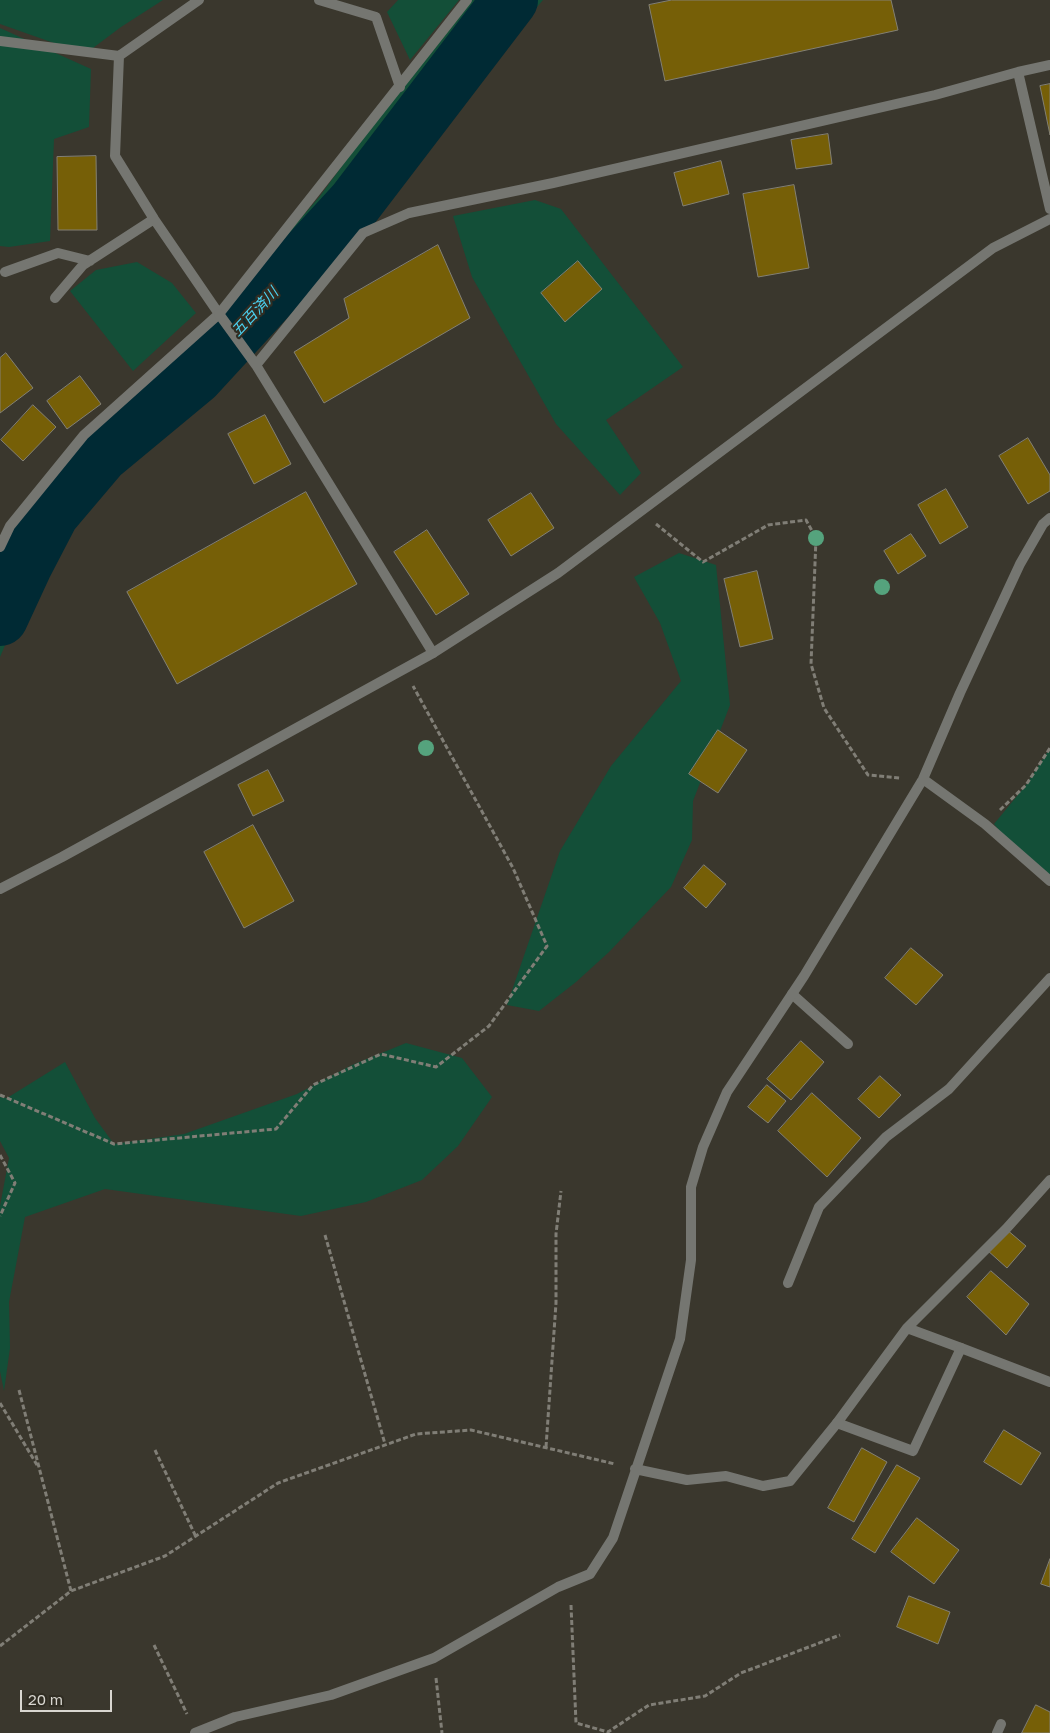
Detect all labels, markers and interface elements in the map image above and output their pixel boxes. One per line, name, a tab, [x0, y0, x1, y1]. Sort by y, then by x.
water label: 五百済川	[228, 284, 282, 340]
scale bar	[22, 1680, 115, 1712]
text: 20 m	[28, 1690, 63, 1708]

